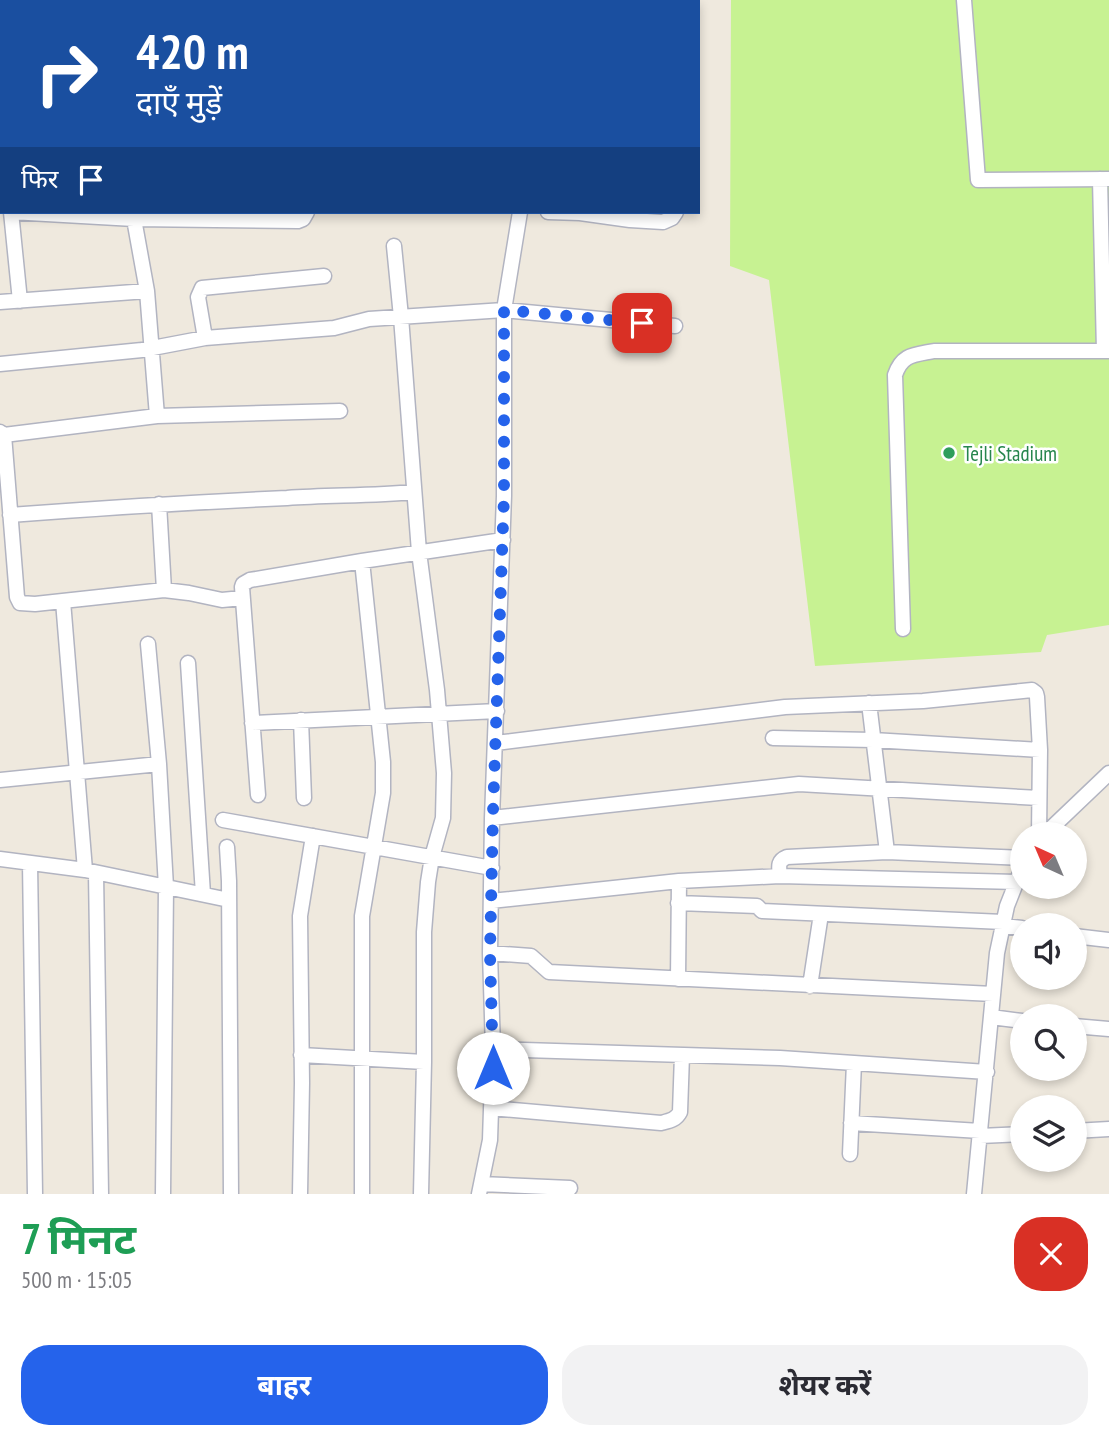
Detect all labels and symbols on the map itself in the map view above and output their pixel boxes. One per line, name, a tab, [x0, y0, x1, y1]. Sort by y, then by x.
pin	[612, 293, 672, 353]
place label: Tejli Stadium	[963, 440, 1057, 467]
marker: Tejli Stadium	[941, 445, 957, 461]
north arrow	[1010, 822, 1087, 900]
position arrow	[456, 1031, 530, 1105]

